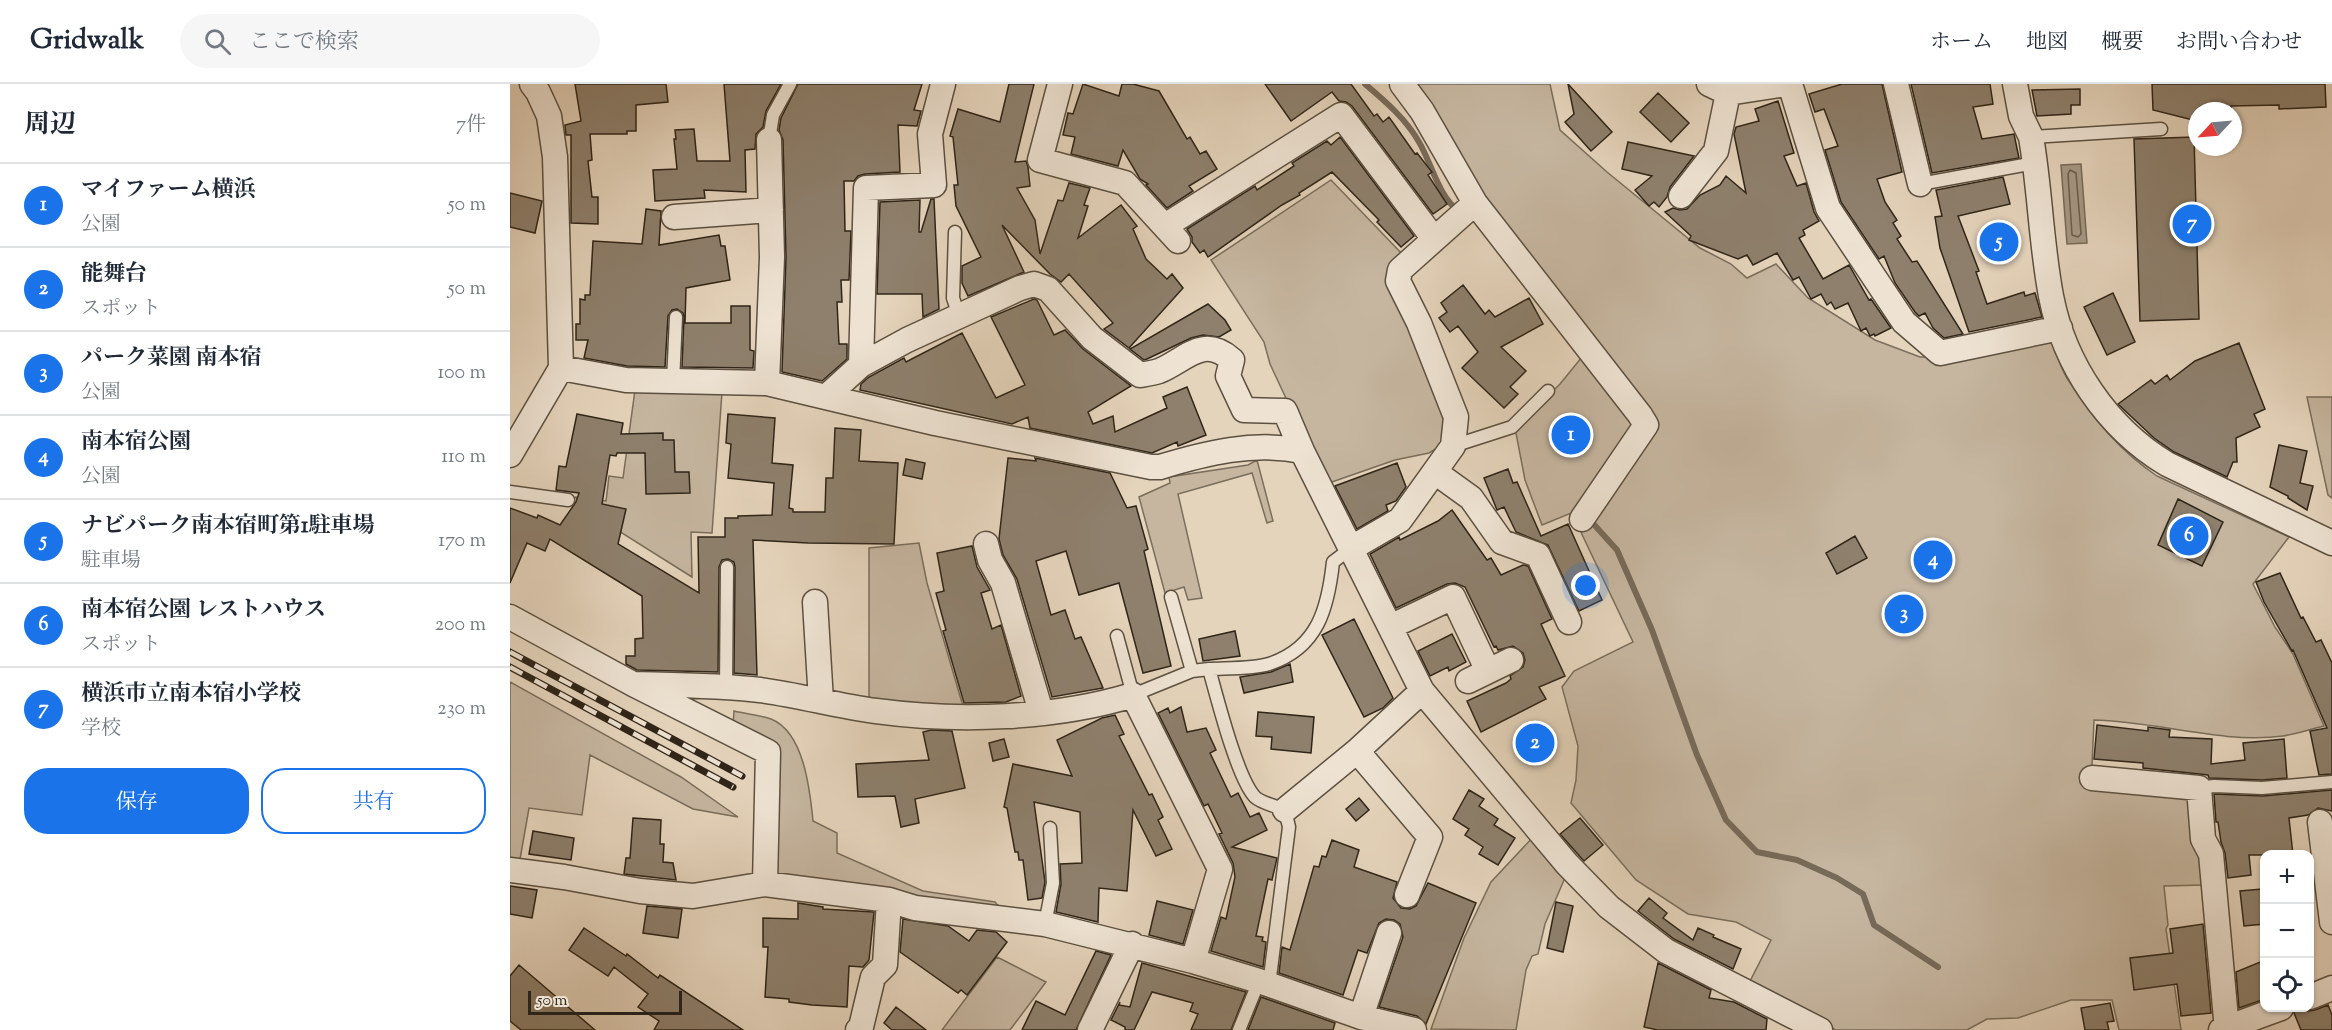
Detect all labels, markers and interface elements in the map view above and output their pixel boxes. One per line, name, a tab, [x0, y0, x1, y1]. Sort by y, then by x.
search box	[180, 14, 600, 68]
text: Gridwalk	[30, 21, 144, 61]
icon: search	[201, 25, 234, 58]
text: ここで検索	[249, 27, 359, 59]
text: ホーム	[1930, 28, 1993, 58]
text: 地図	[2026, 28, 2068, 58]
text: 概要	[2101, 28, 2143, 58]
text: お問い合わせ	[2176, 28, 2302, 58]
north arrow	[2188, 102, 2242, 156]
text: 周辺	[24, 107, 76, 144]
text: 7件	[456, 111, 486, 140]
text: マイファーム横浜	[81, 175, 255, 207]
text: 1	[40, 191, 47, 220]
text: 50 m	[448, 191, 486, 220]
pin: 7	[2172, 202, 2212, 246]
text: 公園	[81, 211, 121, 240]
pin: 5	[1980, 220, 2018, 264]
text: 能舞台	[81, 259, 147, 291]
text: 2	[39, 275, 48, 304]
text: 50 m	[448, 275, 486, 304]
text: スポット	[81, 295, 161, 324]
text: パーク菜園 南本宿	[81, 343, 262, 375]
text: 3	[39, 359, 48, 388]
text: 100 m	[437, 359, 486, 388]
text: 公園	[81, 379, 121, 408]
pin: 1	[1552, 412, 1590, 458]
text: 南本宿公園	[81, 427, 191, 459]
text: 4	[38, 443, 49, 472]
text: 110 m	[441, 443, 486, 472]
text: 公園	[81, 463, 121, 492]
text: ナビパーク南本宿町第1駐車場	[81, 511, 374, 543]
pin: 6	[2170, 514, 2208, 558]
text: 5	[40, 527, 47, 556]
text: 170 m	[438, 527, 486, 556]
pin: 4	[1914, 538, 1952, 582]
text: 駐車場	[81, 547, 141, 576]
your location	[1571, 571, 1600, 600]
pin: 3	[1884, 592, 1924, 636]
text: 南本宿公園 レストハウス	[81, 595, 326, 627]
text: 6	[39, 611, 48, 640]
text: 200 m	[435, 611, 486, 640]
text: スポット	[81, 631, 161, 660]
text: 横浜市立南本宿小学校	[81, 679, 301, 711]
text: 7	[38, 695, 49, 724]
text: 230 m	[437, 695, 486, 724]
text: 学校	[81, 715, 121, 744]
pin: 2	[1516, 720, 1554, 766]
button: 保存	[24, 768, 249, 834]
button: 共有	[261, 768, 486, 834]
map controls	[2260, 850, 2314, 1012]
button: +	[2260, 850, 2314, 904]
button: −	[2260, 904, 2314, 958]
button: locate	[2260, 958, 2314, 1012]
scale bar	[528, 988, 682, 1016]
text: 50 m	[537, 990, 568, 1013]

